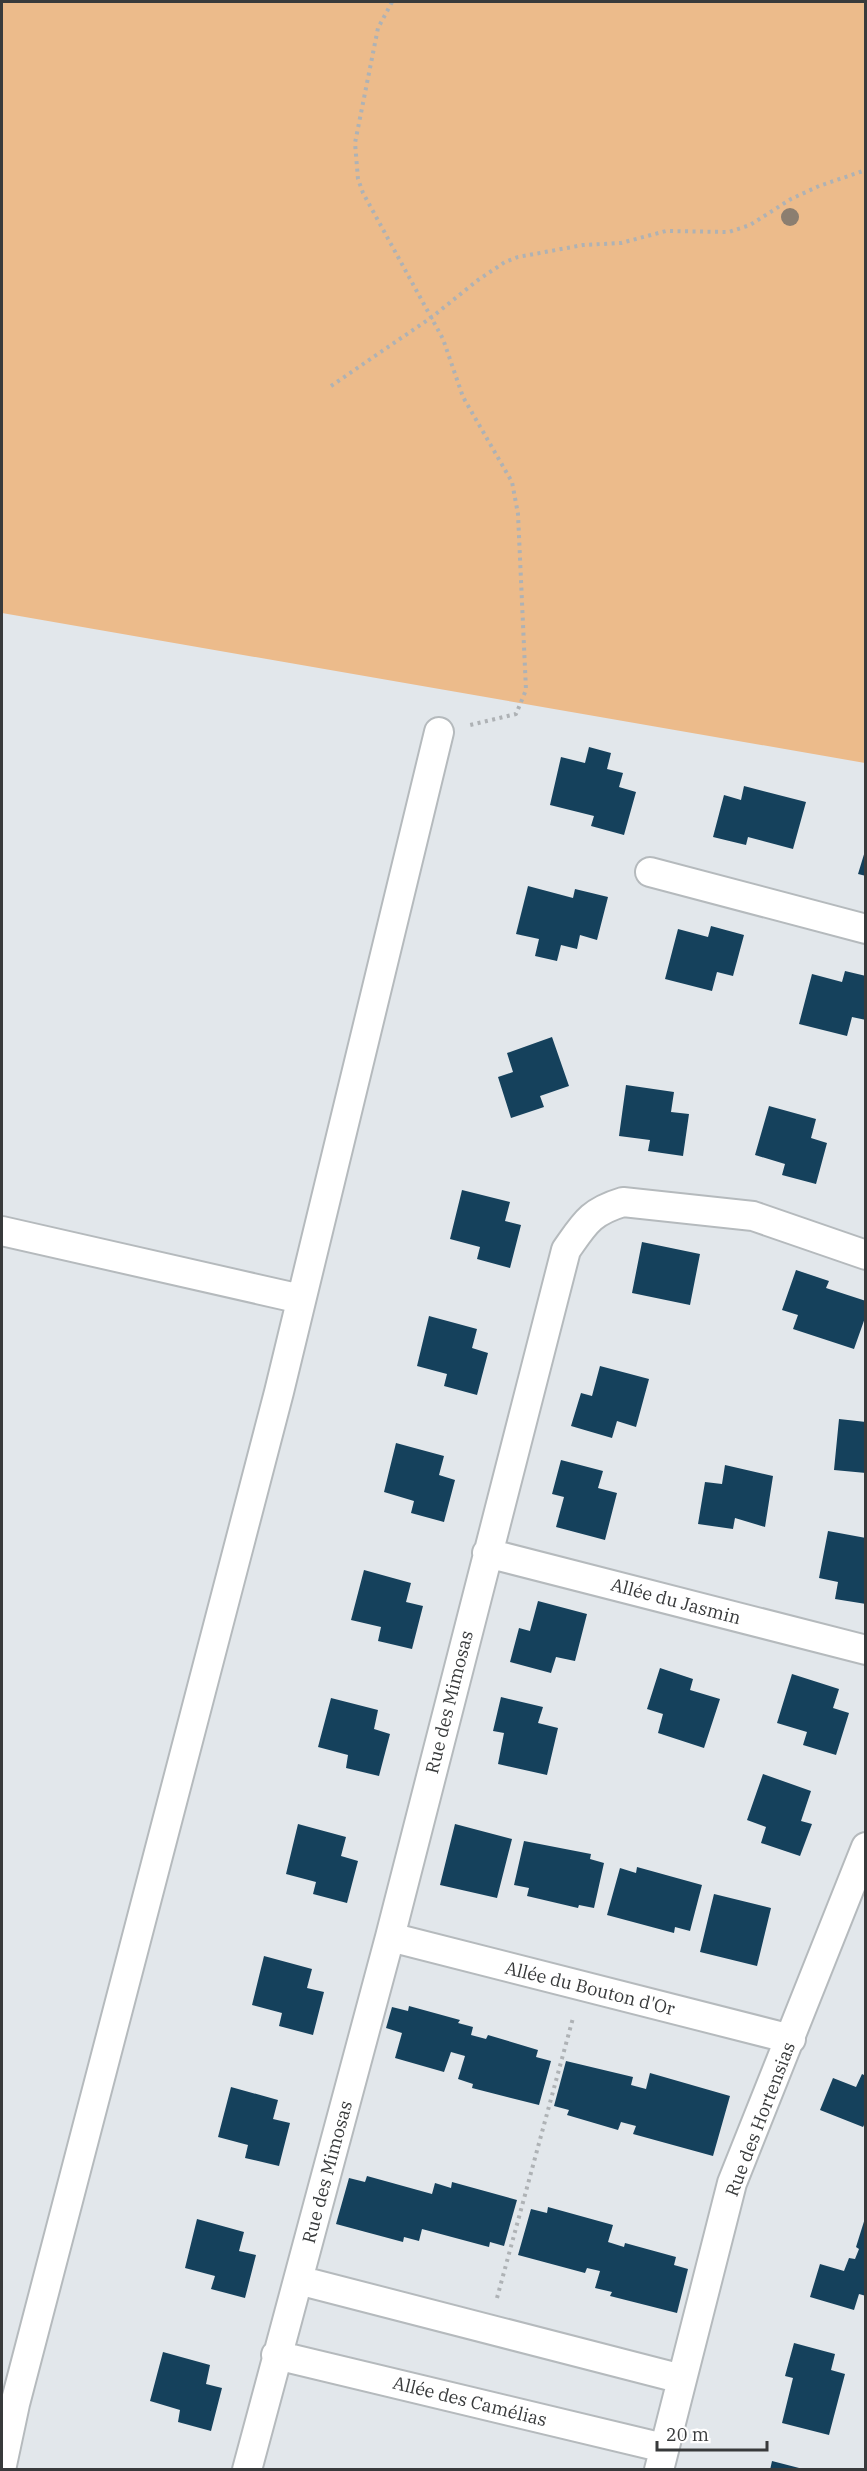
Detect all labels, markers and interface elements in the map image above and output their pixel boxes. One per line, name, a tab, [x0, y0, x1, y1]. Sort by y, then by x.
street label: Allée du Jasmin	[608, 1573, 744, 1629]
street label: Rue des Mimosas	[420, 1628, 478, 1776]
street label: Allée du Bouton d'Or	[503, 1956, 677, 2020]
street label: Rue des Hortensias	[720, 2039, 800, 2199]
street label: Rue des Mimosas	[297, 2098, 357, 2246]
street label: Allée des Camélias	[391, 2371, 549, 2431]
scale bar	[657, 2414, 766, 2452]
text: 20 m	[666, 2423, 709, 2446]

